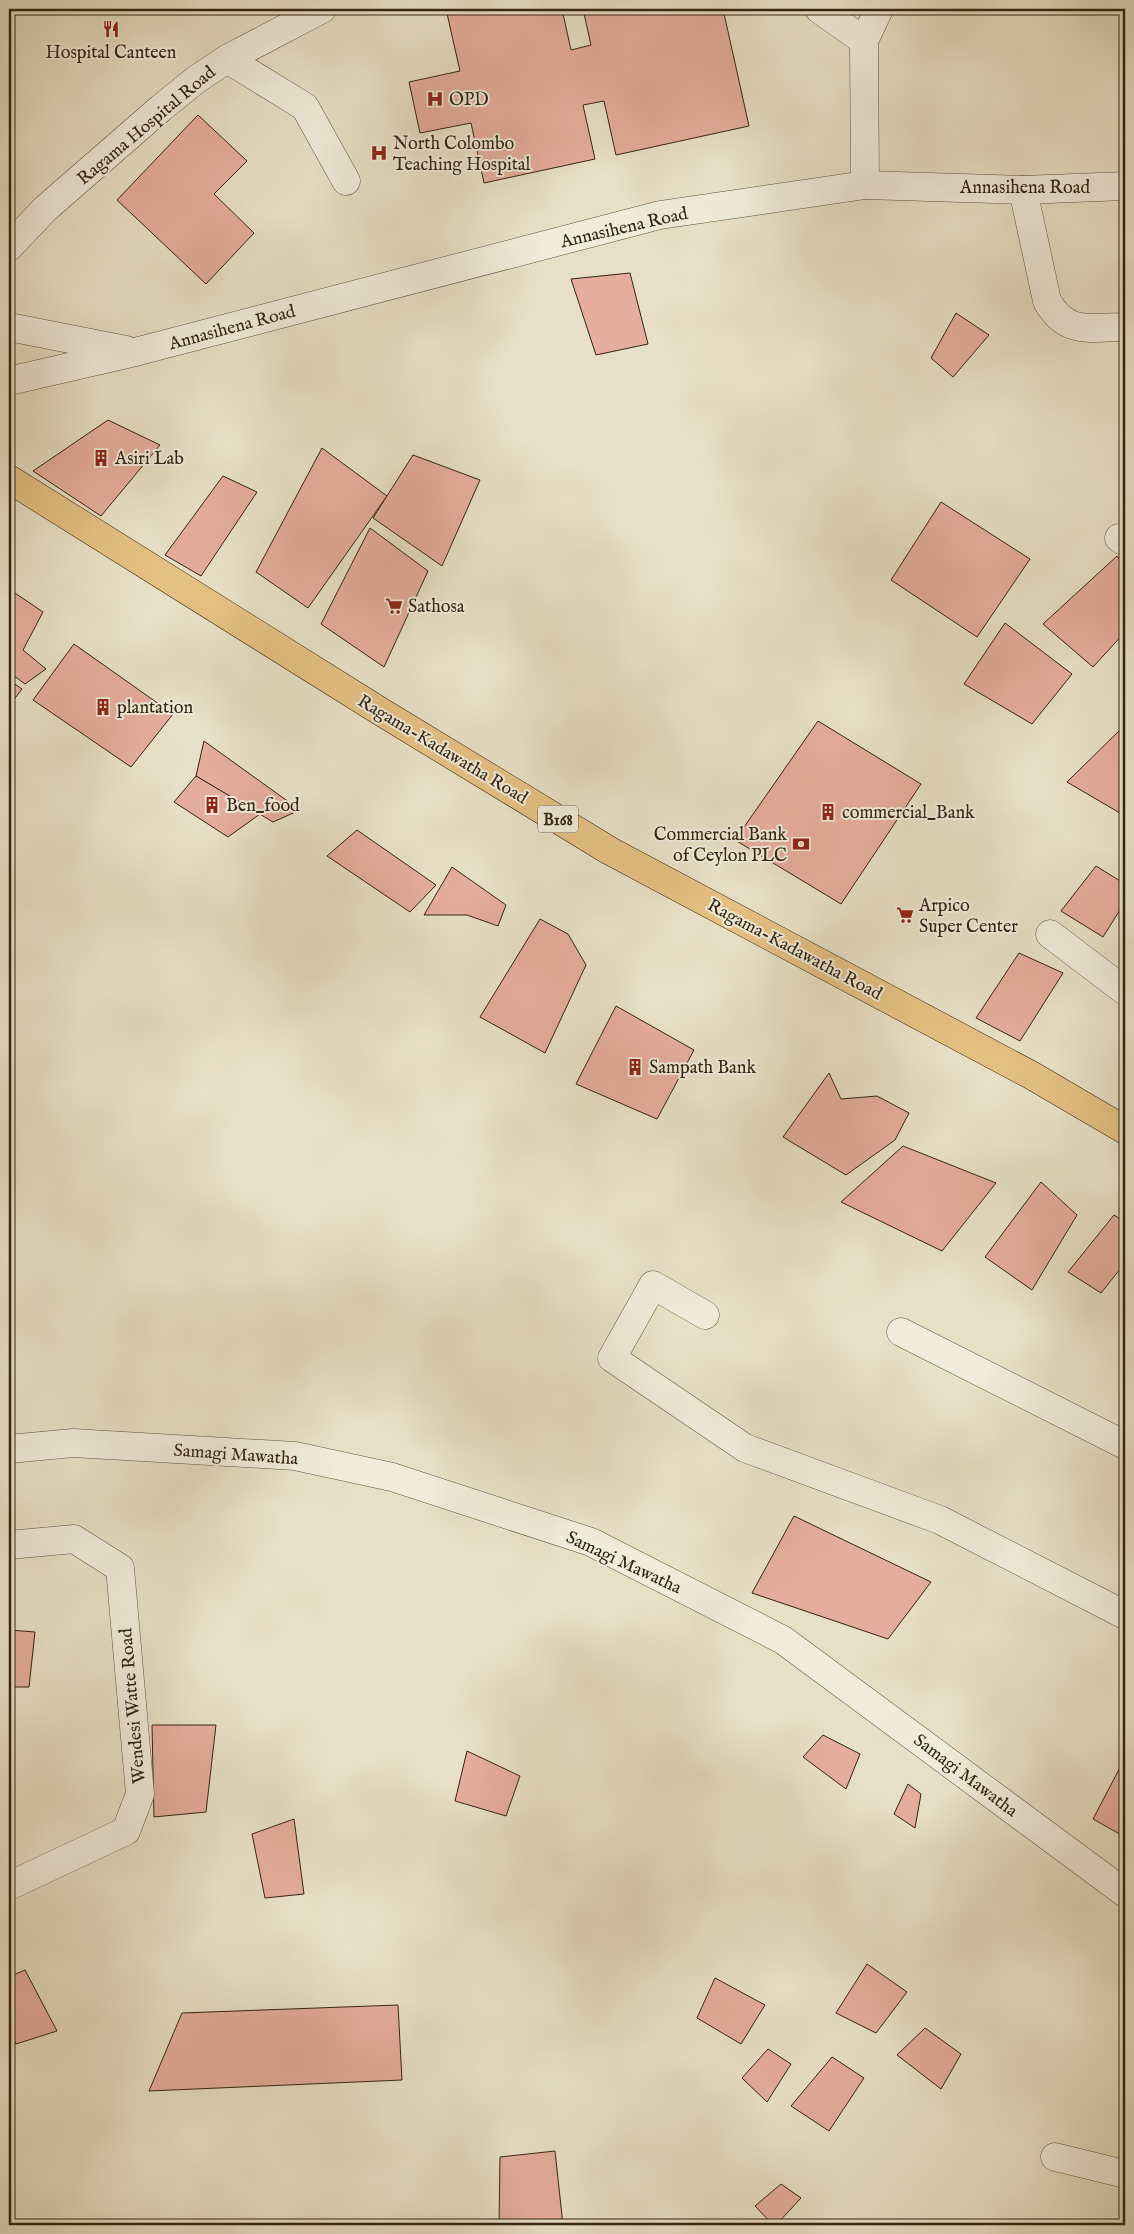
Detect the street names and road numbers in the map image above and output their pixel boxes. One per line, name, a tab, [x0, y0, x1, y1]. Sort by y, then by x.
street label: Ragama Hospital Road	[73, 61, 221, 191]
street label: Annasihena Road	[959, 177, 1090, 200]
street label: Annasihena Road	[557, 203, 691, 255]
street label: Annasihena Road	[166, 300, 299, 357]
street label: Ragama-Kadawatha Road	[353, 690, 532, 810]
road number: B168	[538, 806, 578, 832]
street label: Ragama-Kadawatha Road	[703, 894, 886, 1006]
street label: Samagi Mawatha	[173, 1440, 299, 1471]
street label: Samagi Mawatha	[562, 1527, 685, 1600]
street label: Wendesi Watte Road	[115, 1627, 152, 1785]
street label: Samagi Mawatha	[908, 1729, 1022, 1823]

